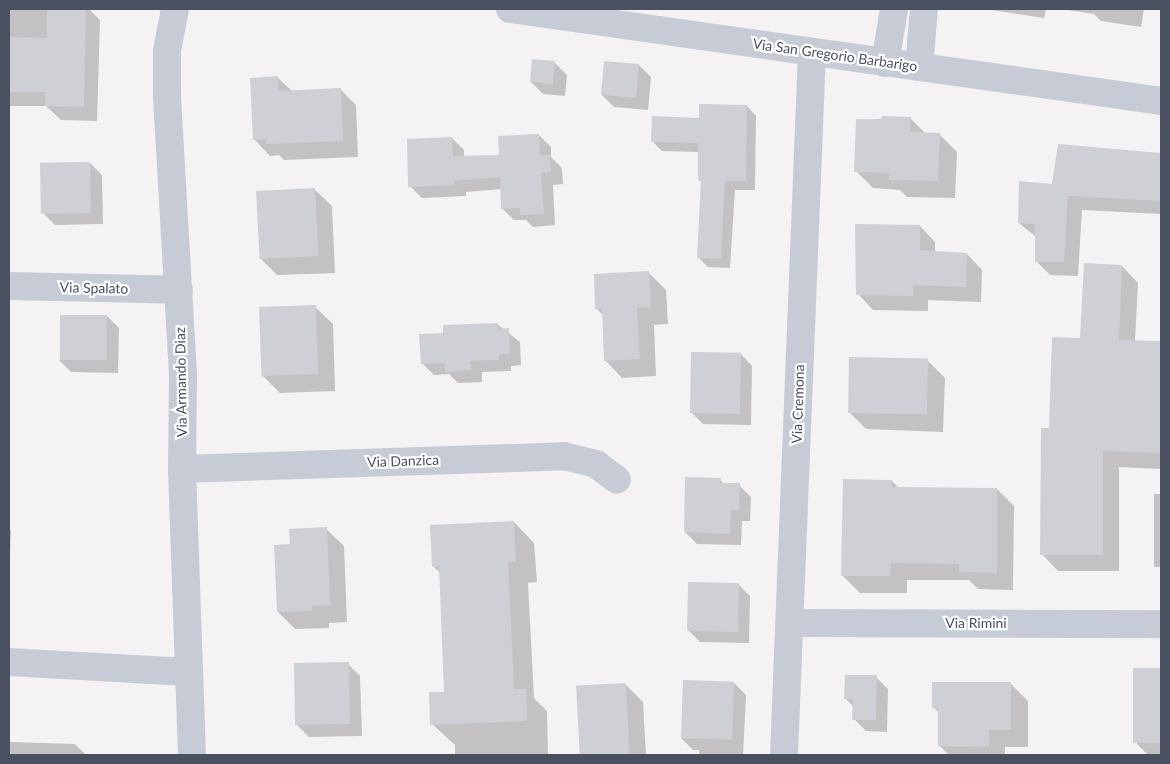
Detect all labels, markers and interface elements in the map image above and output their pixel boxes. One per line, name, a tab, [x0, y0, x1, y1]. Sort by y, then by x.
street label: Via San Gregorio Barbarigo	[752, 35, 918, 75]
street label: Via Spalato	[59, 279, 129, 297]
street label: Via Armando Diaz	[172, 326, 190, 438]
street label: Via Cremona	[788, 364, 808, 444]
street label: Via Danzica	[367, 451, 439, 471]
street label: Via Rimini	[945, 615, 1007, 631]

